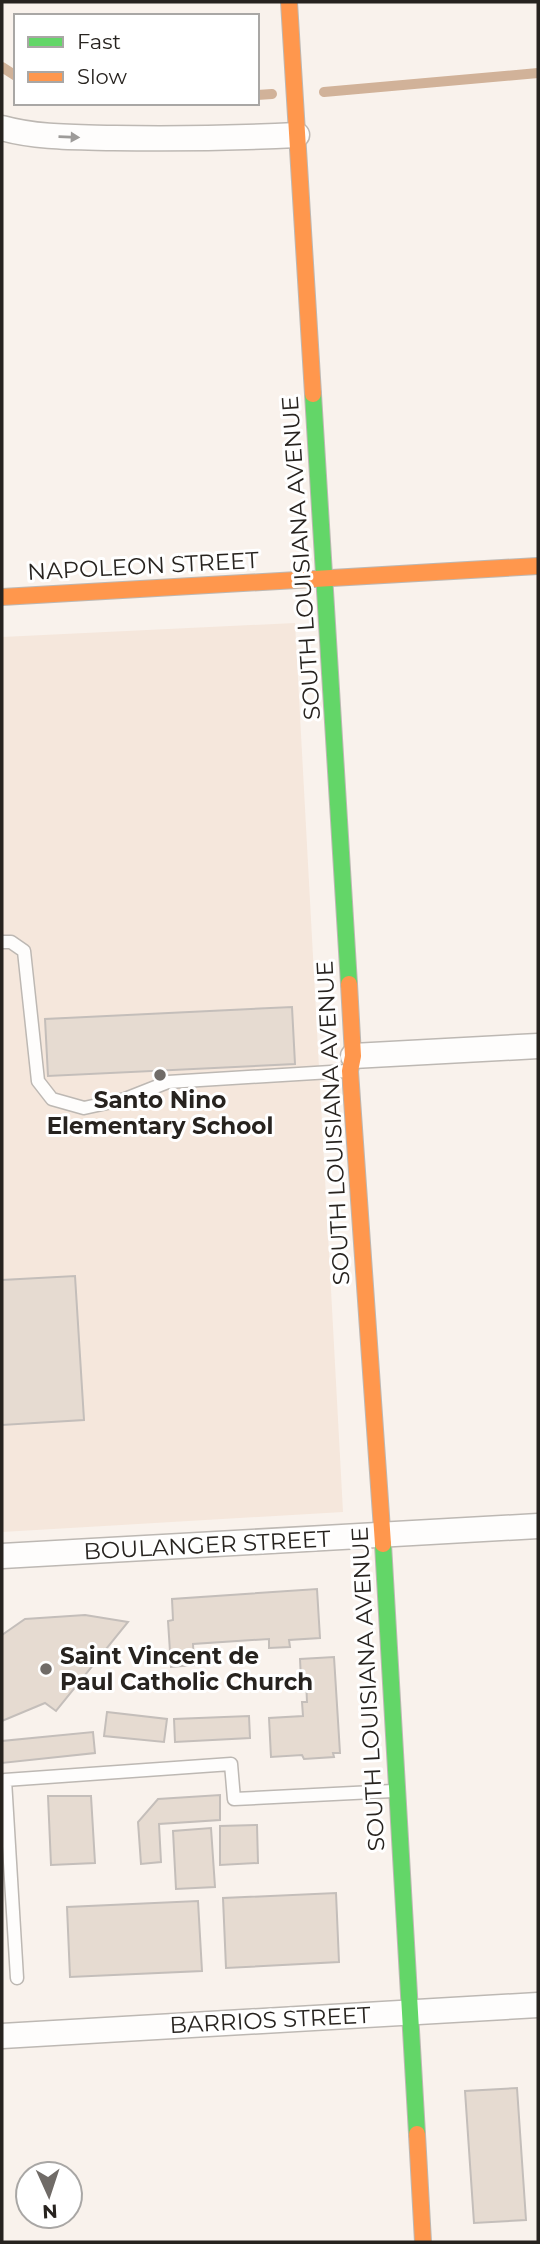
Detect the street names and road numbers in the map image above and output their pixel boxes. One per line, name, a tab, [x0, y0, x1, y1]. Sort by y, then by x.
street label: SOUTH LOUISIANA AVENUE	[276, 395, 326, 721]
street label: NAPOLEON STREET	[27, 546, 260, 586]
street label: SOUTH LOUISIANA AVENUE	[311, 960, 355, 1286]
street label: BOULANGER STREET	[83, 1525, 332, 1565]
street label: SOUTH LOUISIANA AVENUE	[346, 1526, 390, 1852]
street label: BARRIOS STREET	[169, 2001, 372, 2039]

